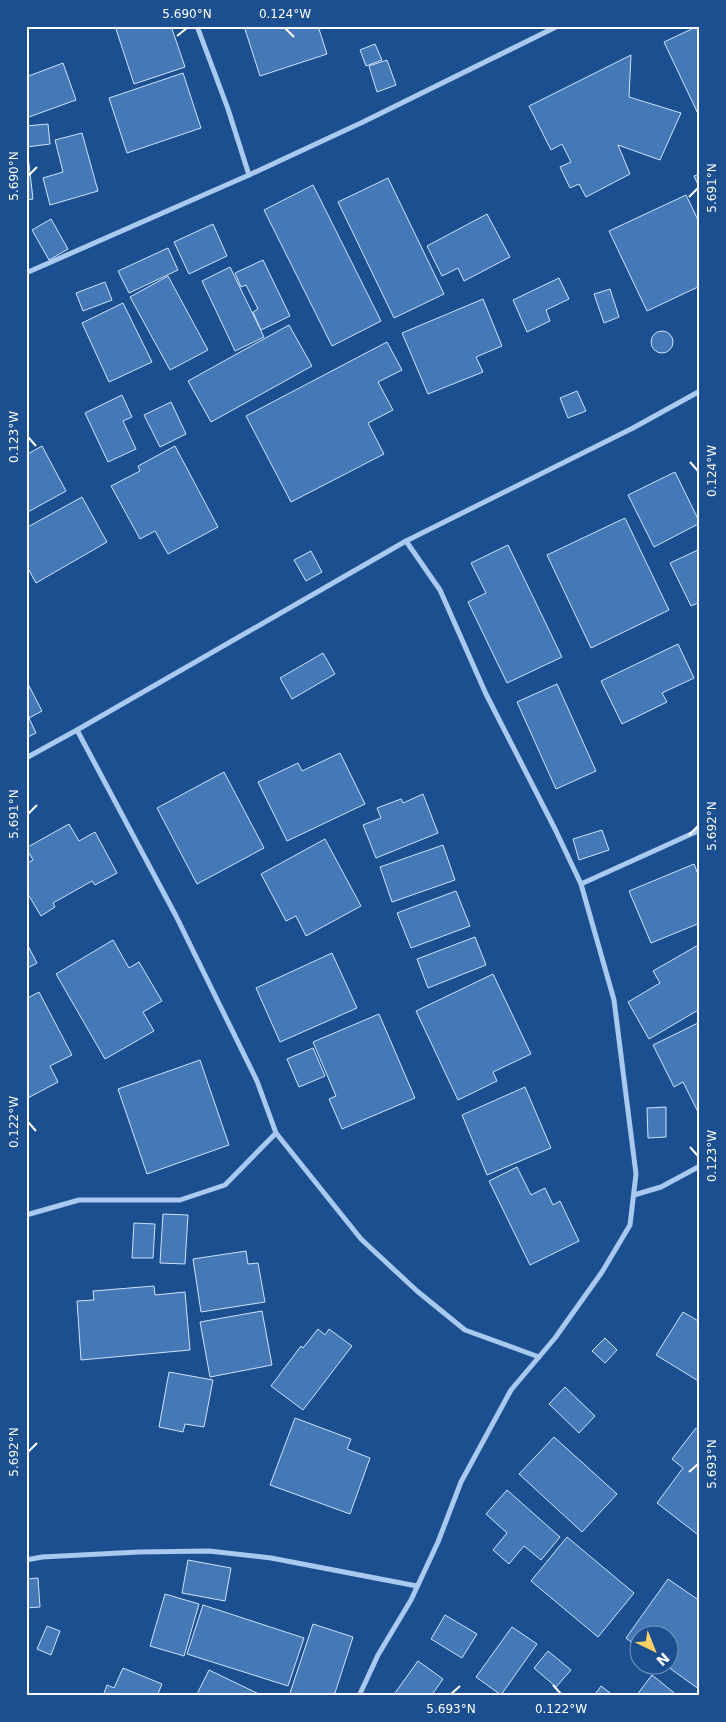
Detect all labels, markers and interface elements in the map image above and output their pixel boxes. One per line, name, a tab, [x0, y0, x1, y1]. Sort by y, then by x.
text: 5.690°N	[162, 7, 212, 21]
text: 0.124°W	[259, 7, 311, 21]
text: 5.690°N	[7, 151, 21, 201]
text: 5.691°N	[705, 163, 719, 213]
text: 0.123°W	[7, 411, 21, 463]
text: 0.124°W	[705, 445, 719, 497]
text: 5.691°N	[7, 789, 21, 839]
text: 5.692°N	[705, 801, 719, 851]
text: 0.122°W	[7, 1096, 21, 1148]
text: 0.123°W	[705, 1130, 719, 1182]
text: 5.692°N	[7, 1427, 21, 1477]
text: 5.693°N	[705, 1439, 719, 1489]
north arrow	[628, 1624, 678, 1674]
text: N	[653, 1650, 673, 1669]
text: 5.693°N	[426, 1702, 476, 1716]
text: 0.122°W	[535, 1702, 587, 1716]

